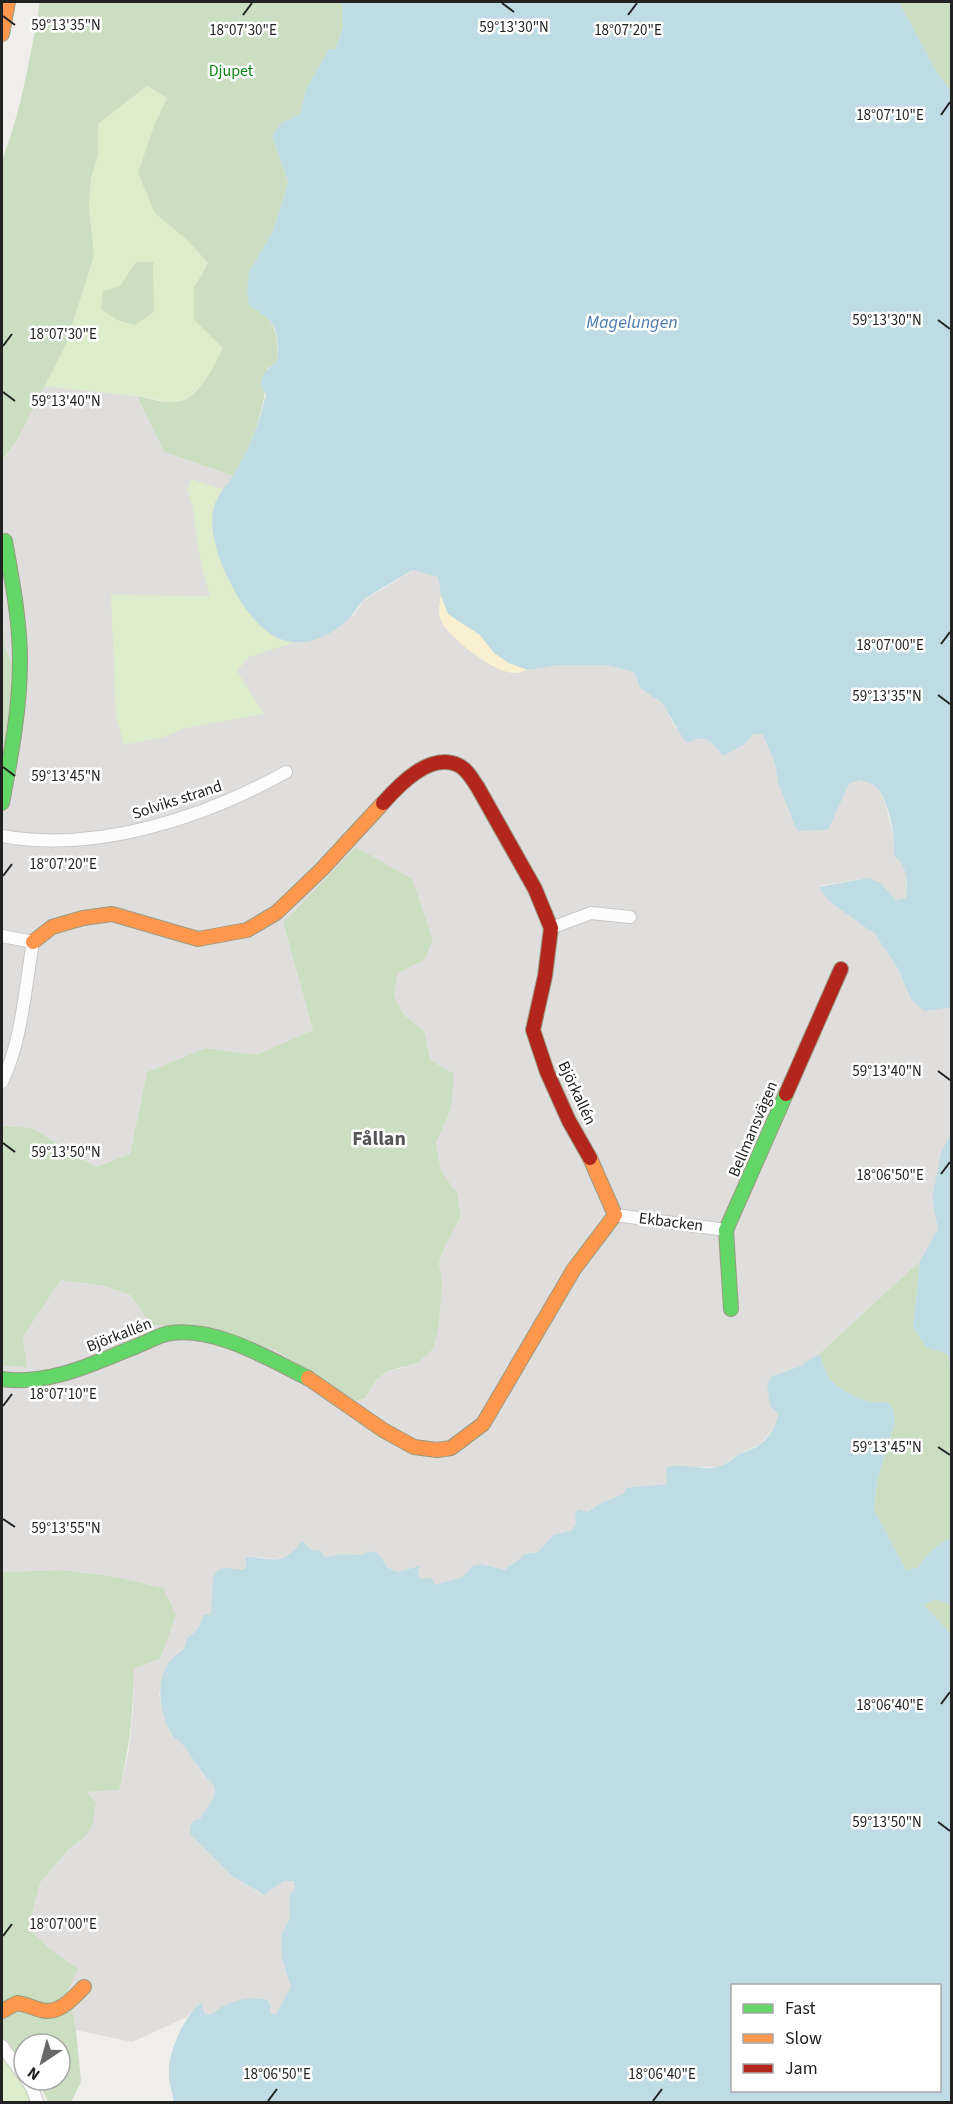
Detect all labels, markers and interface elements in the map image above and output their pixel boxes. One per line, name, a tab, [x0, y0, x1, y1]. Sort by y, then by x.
text: 59°13'35"N	[31, 15, 101, 36]
text: 59°13'30"N	[479, 17, 549, 38]
text: 18°07'30"E	[209, 20, 277, 41]
text: 18°07'20"E	[594, 20, 662, 41]
park label: Djupet	[209, 60, 254, 82]
text: 18°07'10"E	[856, 105, 924, 126]
water label: Magelungen	[586, 310, 678, 335]
text: 59°13'30"N	[852, 310, 922, 331]
text: 18°07'30"E	[29, 324, 97, 345]
text: 59°13'40"N	[31, 391, 101, 412]
text: 18°07'00"E	[856, 635, 924, 656]
text: 59°13'35"N	[852, 686, 922, 707]
text: 59°13'45"N	[31, 766, 101, 787]
street label: Solviks strand	[129, 775, 225, 825]
text: 18°07'20"E	[29, 854, 97, 875]
street label: Björkallén	[553, 1057, 601, 1129]
text: 59°13'40"N	[852, 1061, 922, 1082]
street label: Bellmansvägen	[723, 1078, 783, 1180]
district label: Fållan	[352, 1125, 406, 1153]
text: 59°13'50"N	[31, 1142, 101, 1163]
text: 18°06'50"E	[856, 1165, 924, 1186]
street label: Ekbacken	[638, 1207, 704, 1237]
street label: Björkallén	[83, 1312, 155, 1358]
text: 18°07'10"E	[29, 1384, 97, 1405]
text: 59°13'45"N	[852, 1437, 922, 1458]
text: 59°13'55"N	[31, 1518, 101, 1539]
text: 18°06'40"E	[856, 1695, 924, 1716]
text: 59°13'50"N	[852, 1812, 922, 1833]
text: 18°07'00"E	[29, 1914, 97, 1935]
legend	[731, 1984, 941, 2092]
text: Fast	[785, 1996, 816, 2021]
text: Slow	[785, 2026, 822, 2051]
north arrow	[12, 2032, 72, 2092]
text: Jam	[785, 2056, 818, 2081]
text: N	[23, 2061, 45, 2085]
text: 18°06'50"E	[243, 2064, 311, 2085]
text: 18°06'40"E	[628, 2064, 696, 2085]

